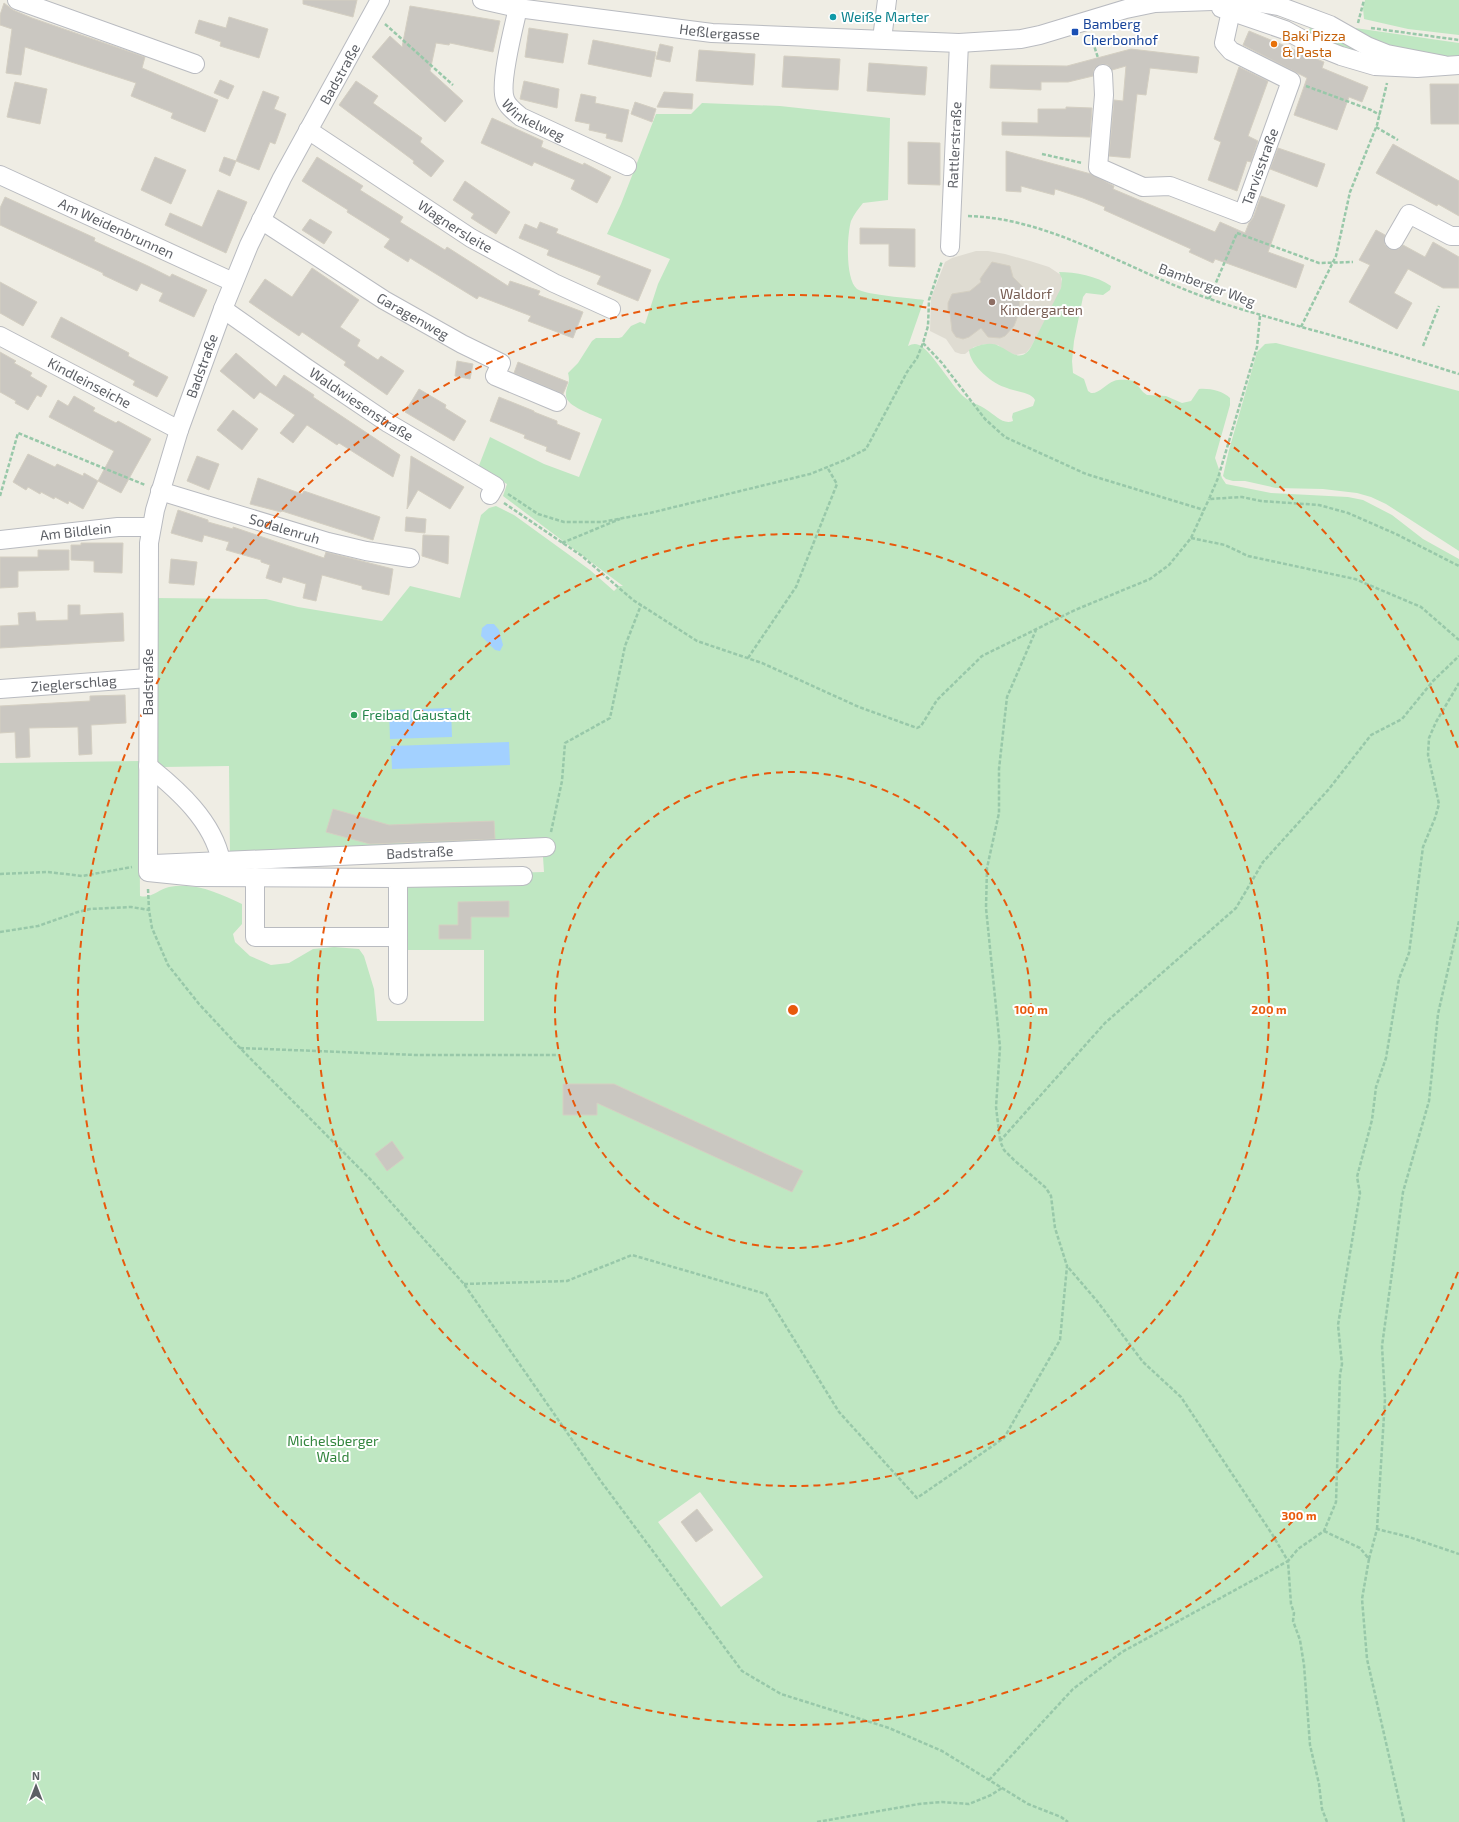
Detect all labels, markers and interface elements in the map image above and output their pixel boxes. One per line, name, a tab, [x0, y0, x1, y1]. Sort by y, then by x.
place label: Weiße Marter	[841, 8, 930, 25]
marker: Weiße Marter	[828, 12, 838, 22]
place label: Bamberg Cherbonhof	[1083, 15, 1158, 48]
street label: Heßlergasse	[678, 20, 760, 43]
marker: Bamberg Cherbonhof	[1070, 27, 1080, 37]
place label: Baki Pizza & Pasta	[1282, 27, 1346, 60]
marker: Baki Pizza & Pasta	[1269, 39, 1279, 49]
street label: Badstraße	[316, 40, 363, 107]
street label: Winkelweg	[498, 95, 568, 144]
street label: Rattlerstraße	[944, 101, 964, 189]
street label: Tarvisstraße	[1238, 126, 1281, 207]
street label: Am Weidenbrunnen	[56, 194, 177, 262]
street label: Wagnersleite	[415, 196, 496, 256]
street label: Bamberger Weg	[1157, 259, 1258, 310]
place label: Waldorf Kindergarten	[1000, 285, 1083, 318]
street label: Garagenweg	[374, 289, 452, 343]
marker: Waldorf Kindergarten	[987, 297, 997, 307]
street label: Badstraße	[182, 331, 221, 400]
street label: Kindleinseiche	[45, 354, 134, 411]
street label: Waldwiesenstraße	[306, 363, 417, 444]
street label: Sodalenruh	[247, 510, 322, 547]
street label: Am Bildlein	[39, 519, 112, 544]
street label: Badstraße	[139, 648, 156, 716]
street label: Zieglerschlag	[30, 671, 117, 695]
place label: Freibad Gaustadt	[362, 706, 471, 723]
marker: Freibad Gaustadt	[349, 710, 359, 720]
street label: Badstraße	[386, 842, 454, 862]
text: 100 m	[1014, 1002, 1048, 1016]
text: 200 m	[1251, 1002, 1287, 1016]
centre of rings	[786, 1003, 800, 1017]
park label: Michelsberger Wald	[287, 1432, 379, 1465]
text: 300 m	[1281, 1508, 1317, 1522]
north arrow	[16, 1766, 56, 1806]
text: N	[32, 1769, 40, 1782]

